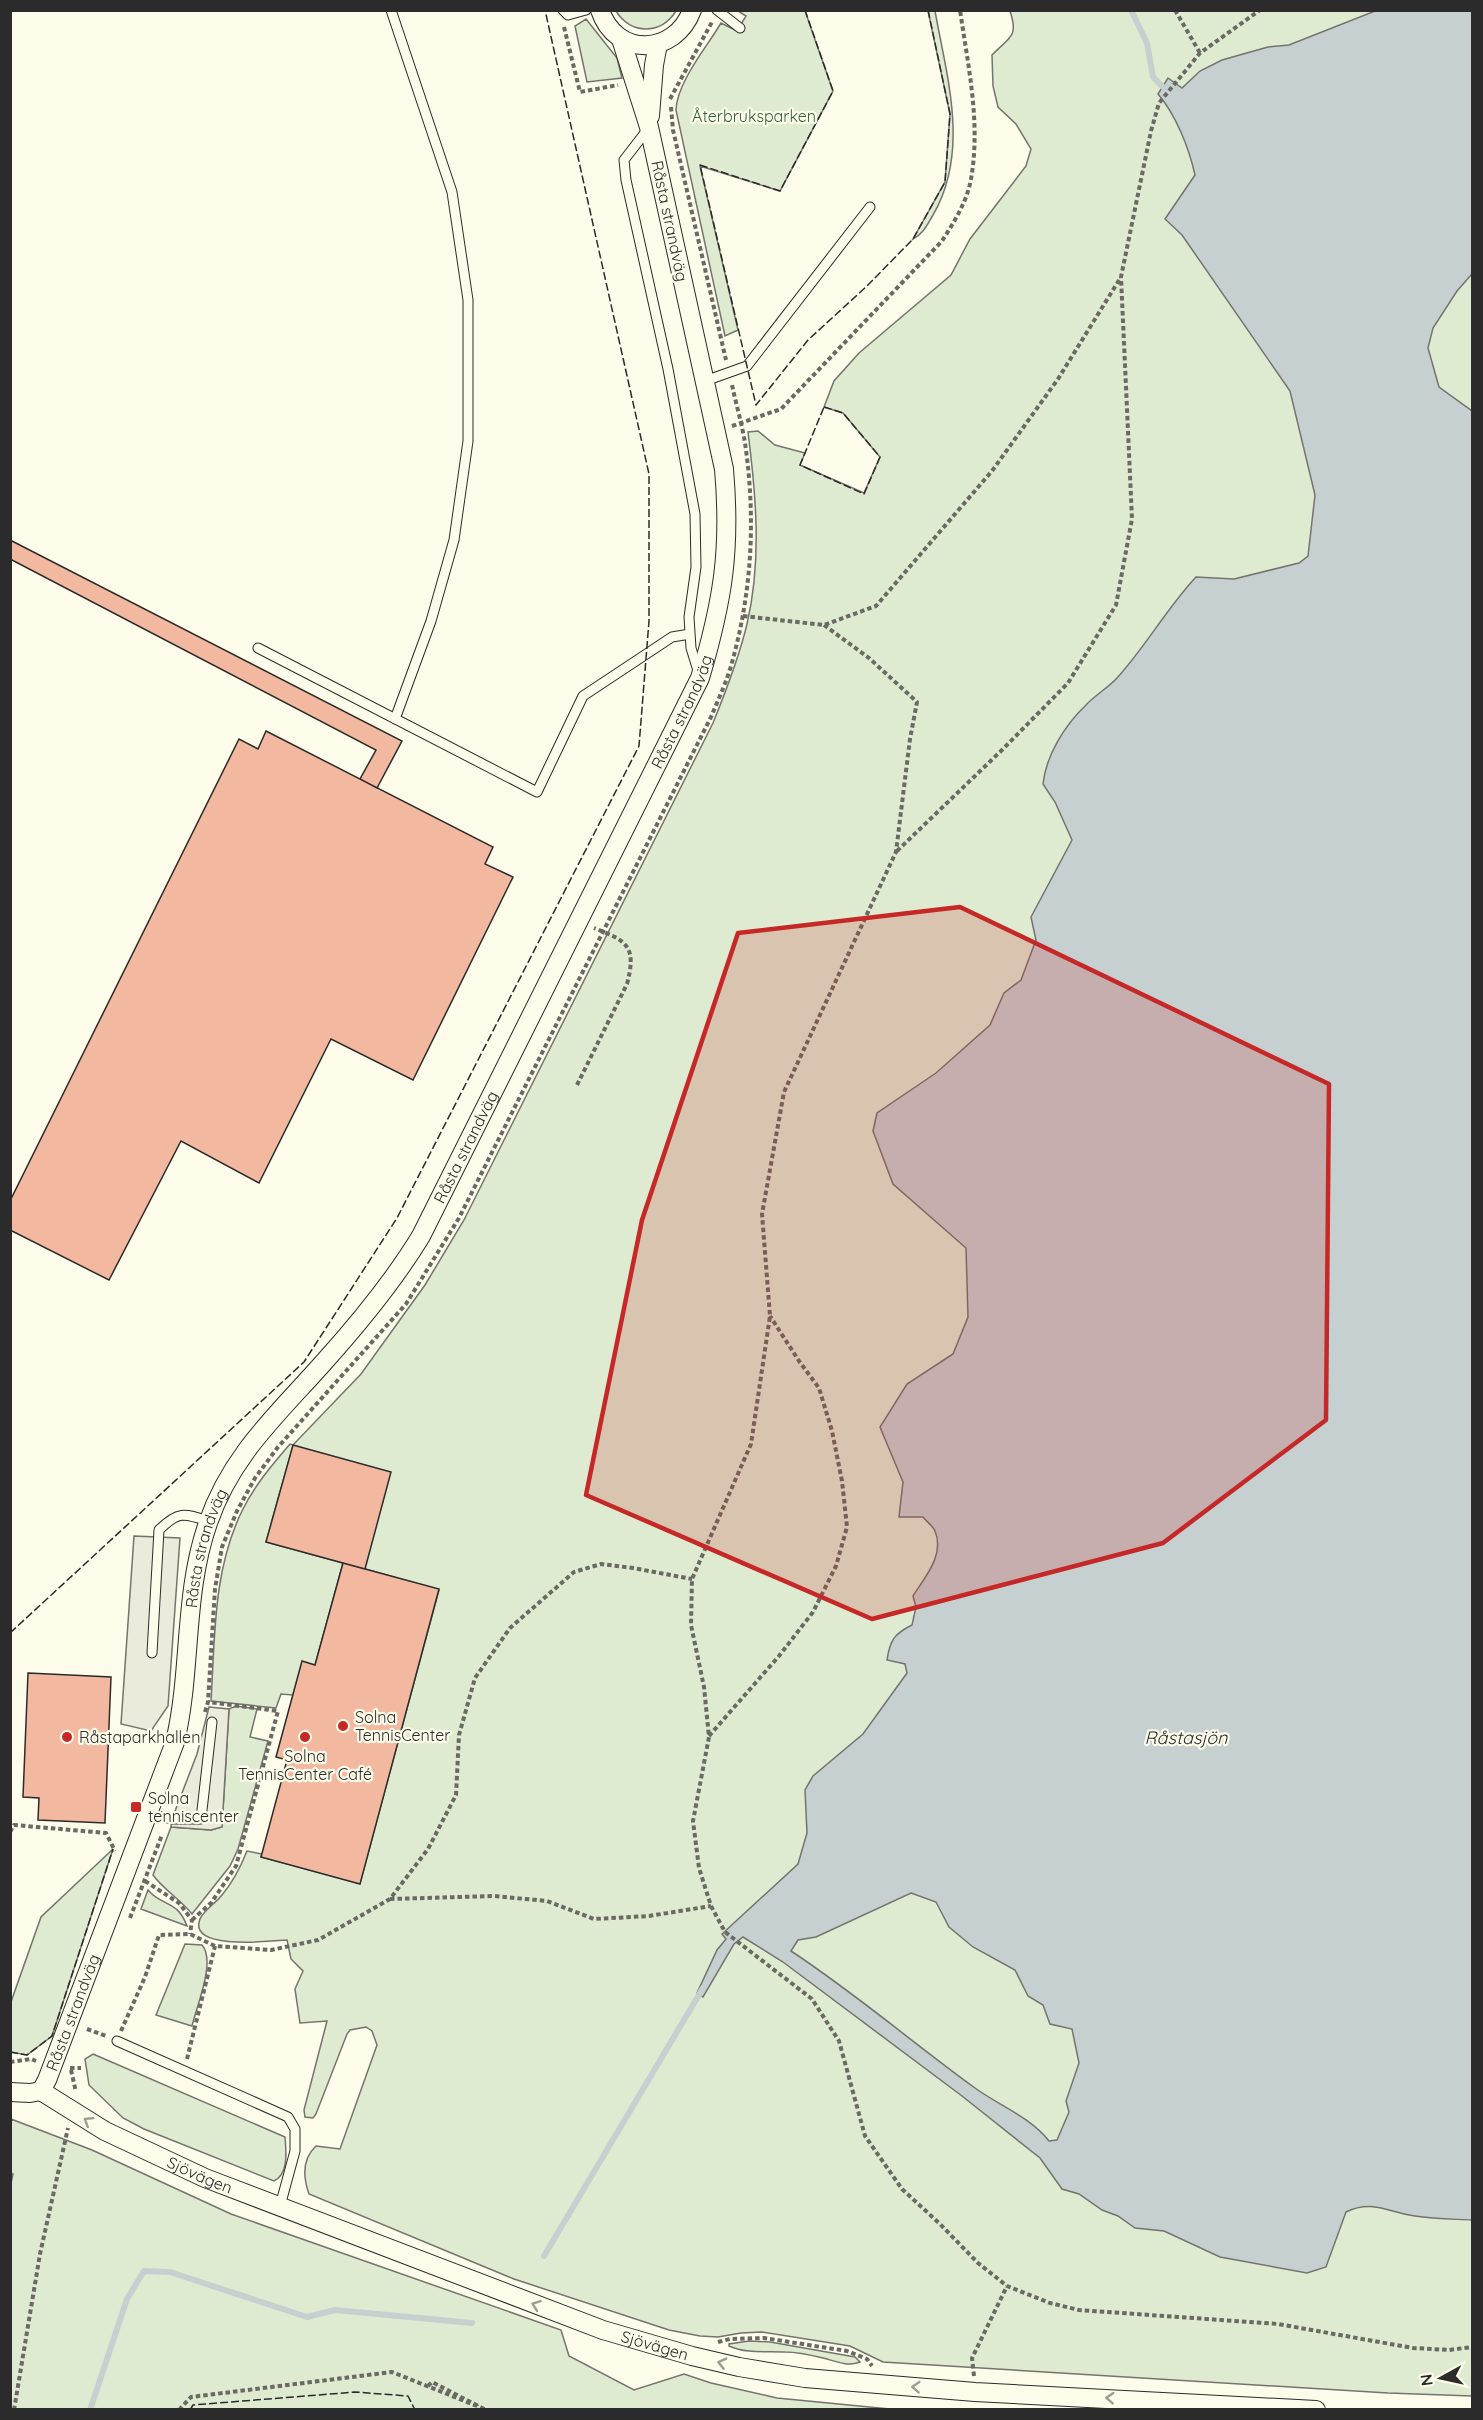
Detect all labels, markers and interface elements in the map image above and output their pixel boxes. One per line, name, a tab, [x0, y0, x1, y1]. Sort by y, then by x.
park label: Återbruksparken	[692, 106, 816, 126]
street label: Råsta strandväg	[647, 159, 693, 283]
street label: Råsta strandväg	[646, 653, 716, 772]
street label: Råsta strandväg	[429, 1087, 502, 1207]
street label: Råsta strandväg	[181, 1485, 231, 1609]
place label: Solna TennisCenter	[355, 1707, 450, 1745]
marker: Solna TennisCenter	[336, 1719, 350, 1733]
water label: Råstasjön	[1144, 1726, 1228, 1749]
place label: Råstaparkhallen	[79, 1727, 200, 1747]
marker: Råstaparkhallen	[60, 1730, 74, 1744]
marker: Solna TennisCenter Café	[298, 1730, 312, 1744]
place label: Solna TennisCenter Café	[238, 1746, 372, 1784]
place label: Solna tenniscenter	[148, 1788, 239, 1826]
marker: Solna tenniscenter	[129, 1800, 143, 1814]
street label: Råsta strandväg	[41, 1951, 104, 2074]
one-way arrow	[84, 2116, 94, 2128]
street label: Sjövägen	[164, 2152, 235, 2198]
one-way arrow	[532, 2300, 542, 2313]
street label: Sjövägen	[619, 2326, 691, 2364]
north arrow	[1411, 2348, 1471, 2408]
one-way arrow	[718, 2358, 728, 2371]
text: N	[1415, 2373, 1437, 2387]
one-way arrow	[911, 2381, 920, 2394]
one-way arrow	[1106, 2391, 1115, 2404]

